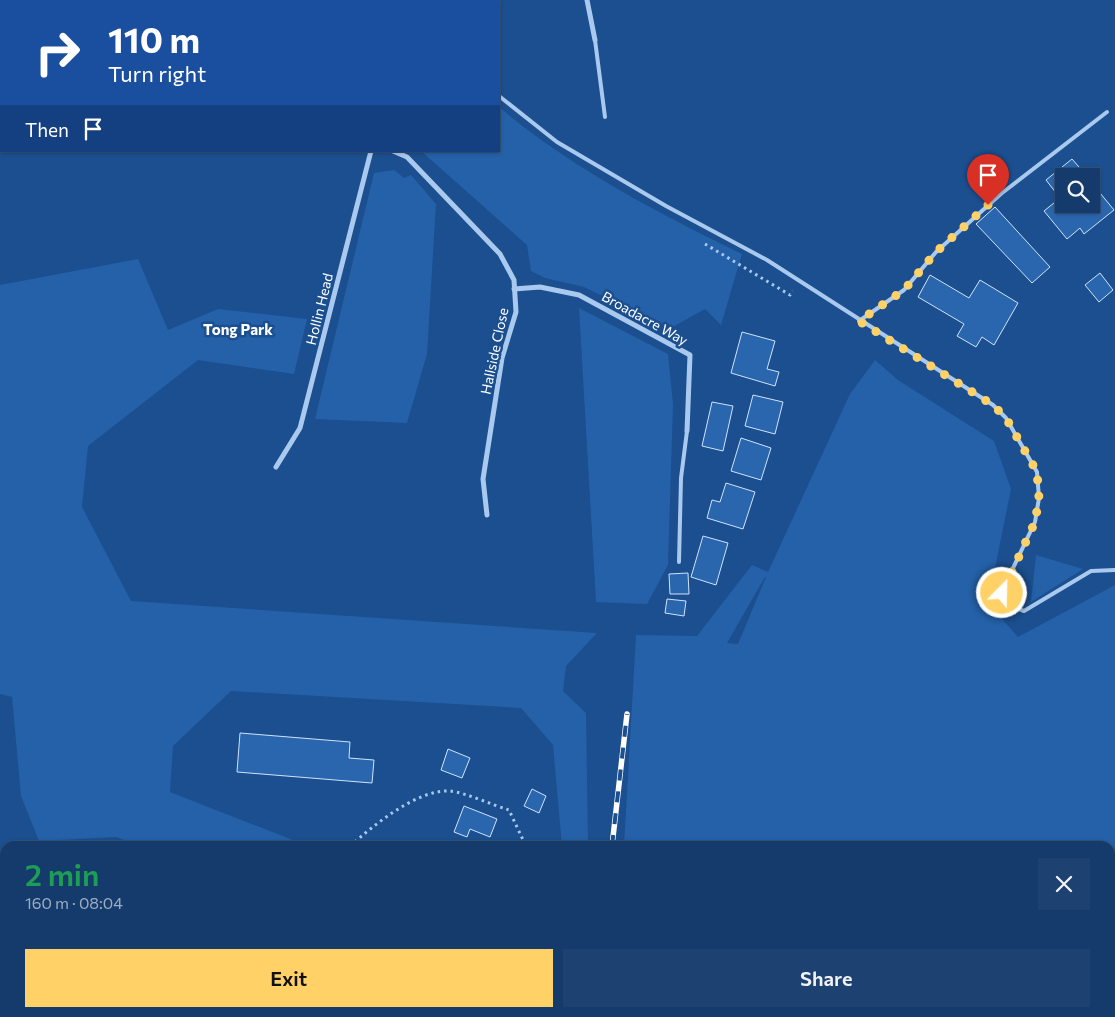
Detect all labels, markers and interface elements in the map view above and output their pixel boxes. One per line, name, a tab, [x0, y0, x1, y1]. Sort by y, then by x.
text: 110 m	[108, 17, 200, 60]
icon: right	[25, 20, 90, 85]
text: Turn right	[108, 60, 206, 87]
icon: arrive	[79, 115, 107, 143]
text: Then	[25, 118, 69, 141]
pin	[967, 154, 1009, 205]
icon: arrive	[974, 161, 1002, 189]
map controls	[1055, 168, 1100, 213]
button: search	[1055, 168, 1100, 213]
street label: Hollin Head	[302, 271, 336, 347]
street label: Broadacre Way	[599, 287, 691, 349]
street label: Hallside Close	[477, 306, 511, 396]
district label: Tong Park	[203, 320, 273, 338]
position arrow	[975, 566, 1027, 618]
text: 2 min	[25, 855, 99, 892]
button: close	[1038, 858, 1090, 910]
text: 160 m · 08:04	[25, 893, 123, 912]
button: Exit	[25, 949, 553, 1007]
button: Share	[563, 949, 1090, 1007]

